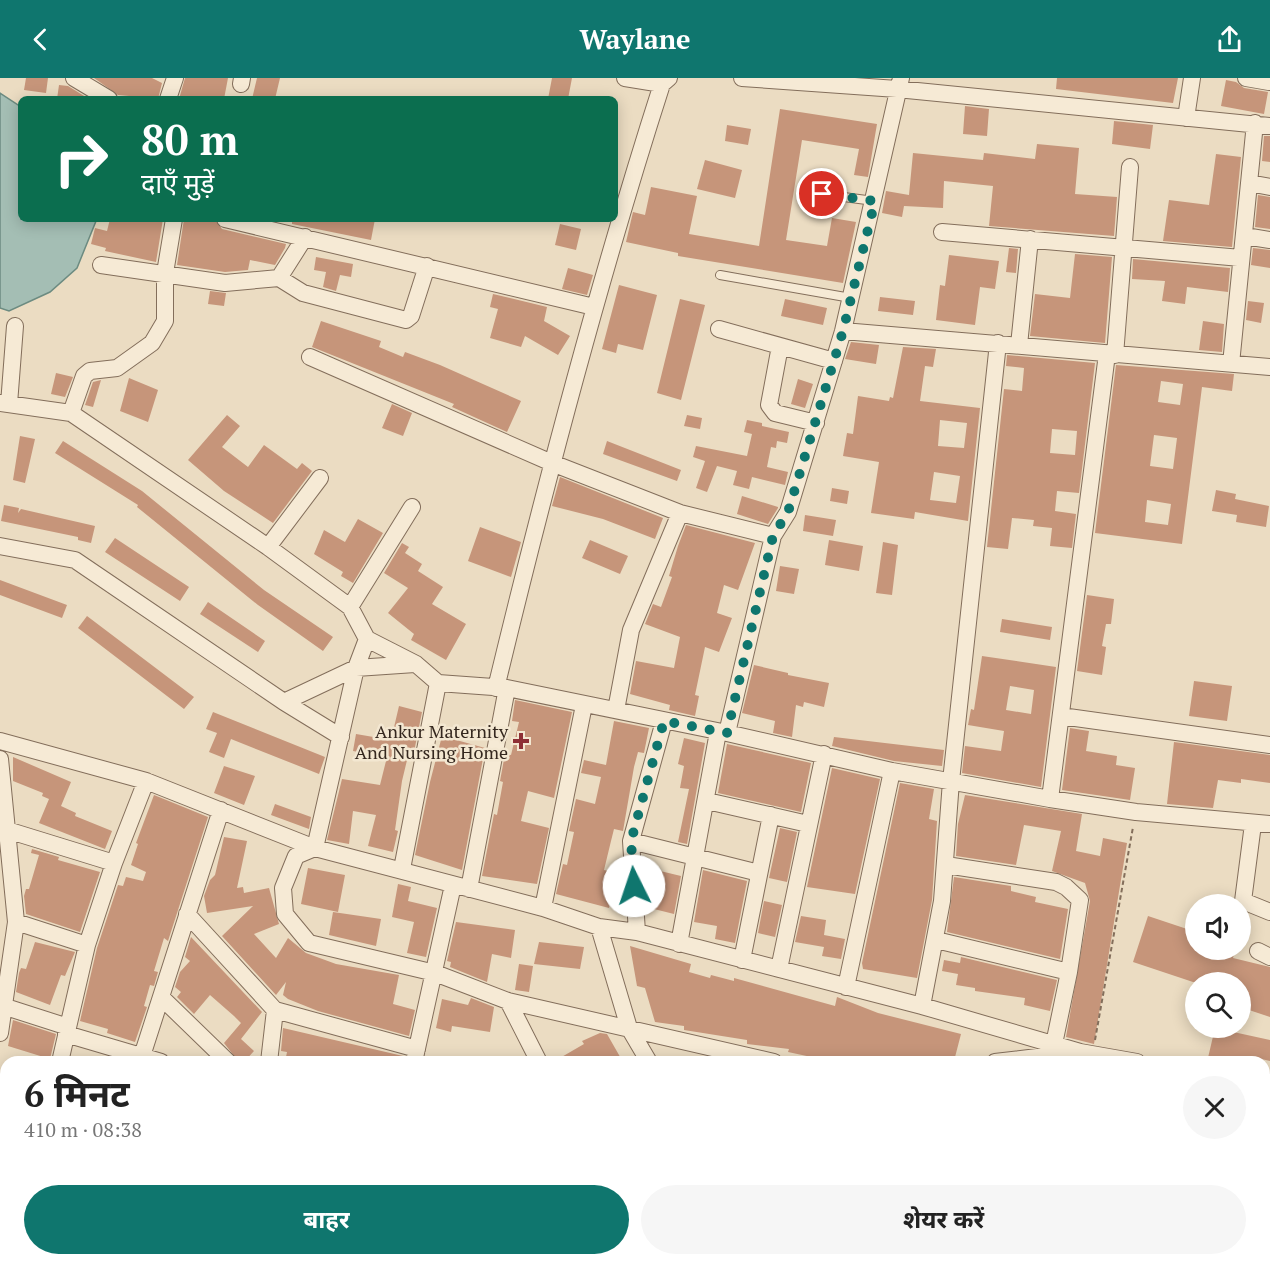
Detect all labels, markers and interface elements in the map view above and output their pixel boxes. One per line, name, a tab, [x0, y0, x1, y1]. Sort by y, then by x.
text: Waylane	[579, 21, 691, 57]
icon: back	[24, 23, 57, 56]
icon: share	[1213, 23, 1246, 56]
text: 80 m	[141, 111, 239, 167]
icon: right	[42, 120, 120, 198]
text: दाएँ मुड़ें	[141, 165, 214, 201]
pin	[796, 168, 847, 219]
icon: arrive	[805, 177, 838, 210]
place label: Ankur Maternity And Nursing Home	[355, 719, 509, 764]
marker: Ankur Maternity And Nursing Home	[512, 732, 530, 750]
position arrow	[602, 854, 666, 918]
map controls	[1185, 894, 1251, 1038]
button: sound	[1185, 894, 1251, 960]
button: search	[1185, 972, 1251, 1038]
text: 6 मिनट	[24, 1070, 130, 1117]
button: close	[1183, 1076, 1246, 1139]
text: 410 m · 08:38	[24, 1116, 142, 1143]
button: बाहर	[24, 1185, 629, 1254]
button: शेयर करें	[641, 1185, 1246, 1254]

